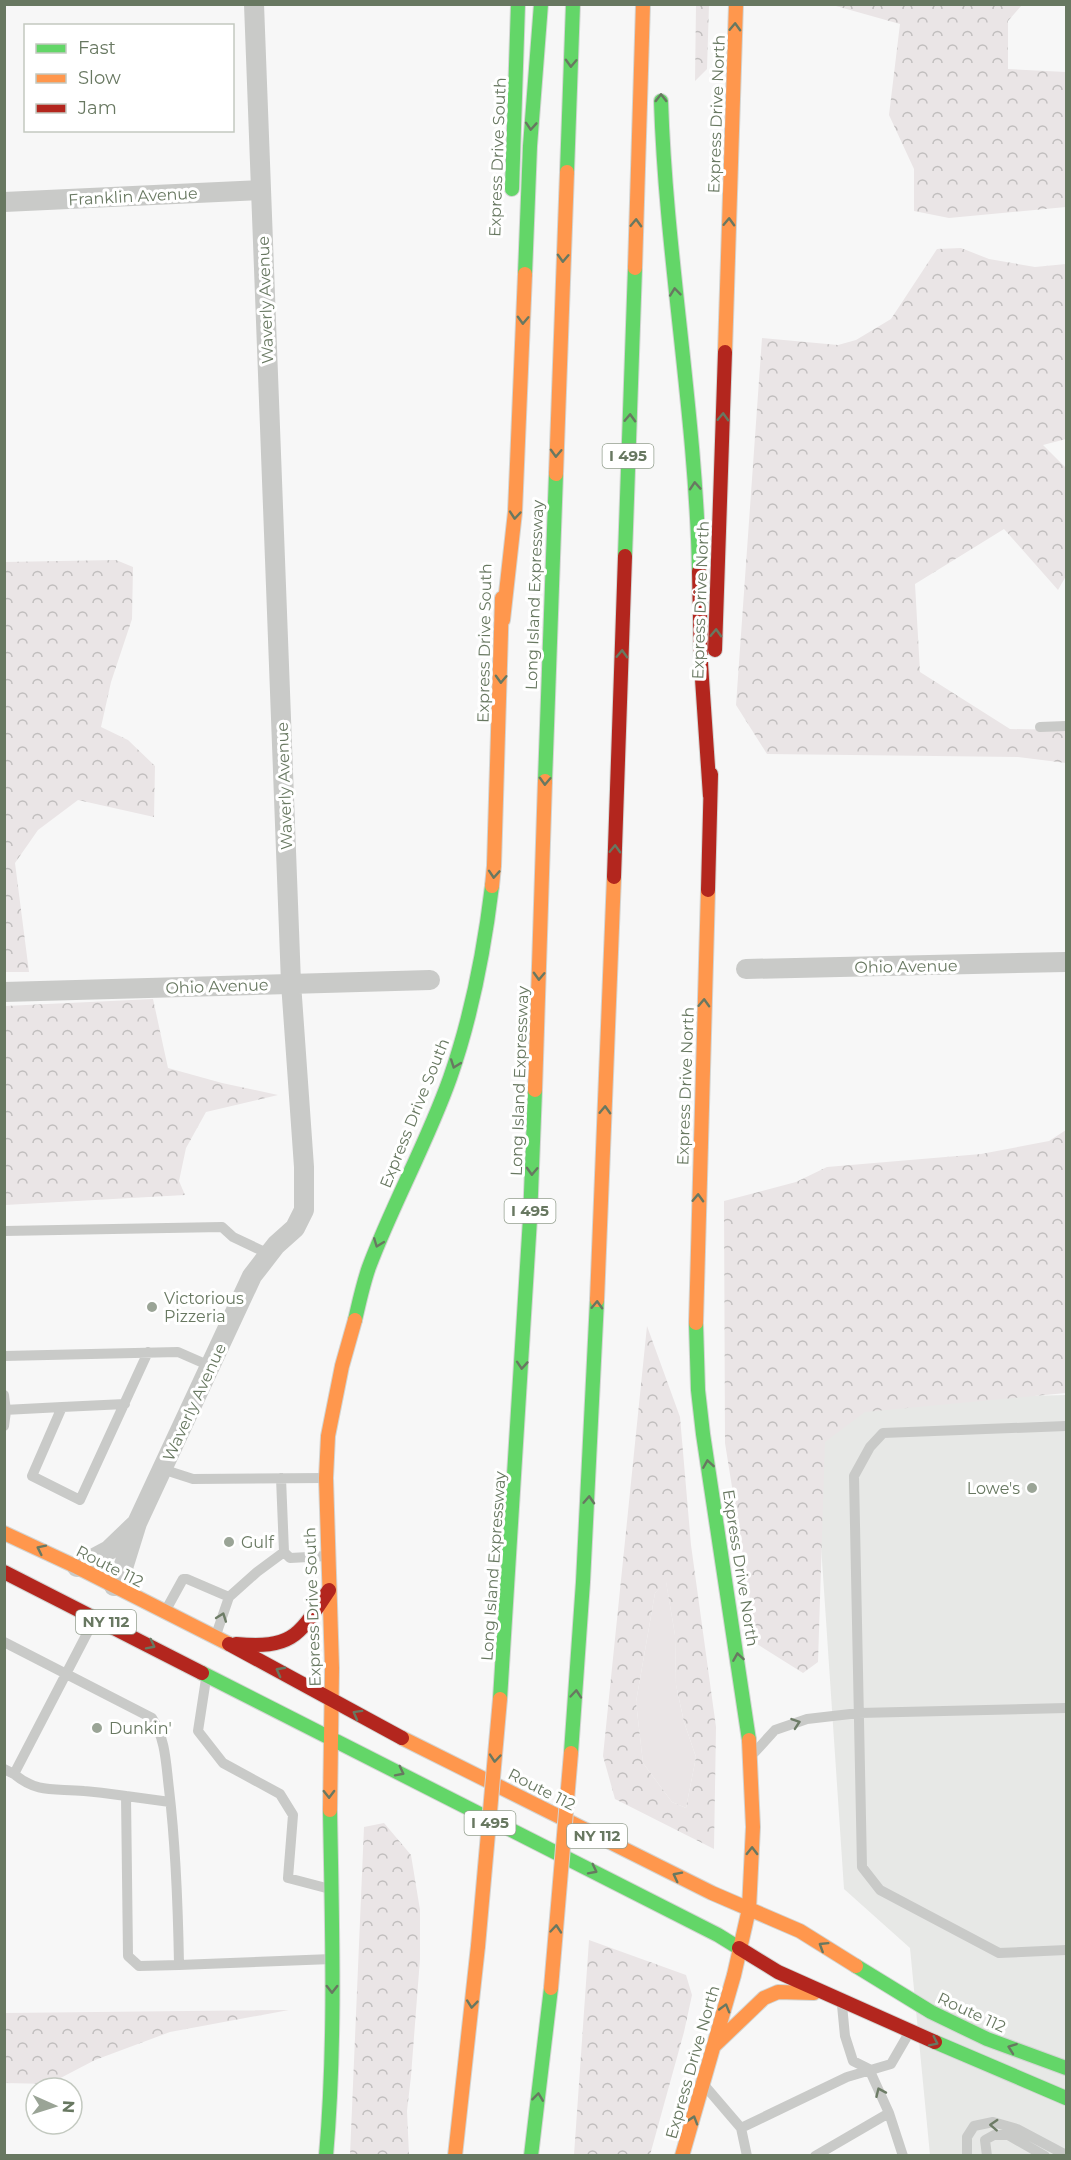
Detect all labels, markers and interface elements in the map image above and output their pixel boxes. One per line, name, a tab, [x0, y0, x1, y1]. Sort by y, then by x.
one-way arrow	[729, 23, 742, 32]
legend	[24, 24, 234, 132]
street label: Express Drive North	[704, 34, 729, 194]
text: Fast	[78, 37, 116, 59]
one-way arrow	[564, 58, 577, 67]
text: Slow	[78, 67, 121, 89]
street label: Express Drive South	[485, 77, 510, 237]
one-way arrow	[655, 94, 667, 103]
text: Jam	[77, 97, 117, 119]
one-way arrow	[525, 121, 538, 130]
street label: Franklin Avenue	[68, 184, 198, 209]
one-way arrow	[630, 218, 642, 227]
one-way arrow	[723, 218, 735, 227]
street label: Waverly Avenue	[254, 236, 277, 364]
one-way arrow	[557, 253, 570, 262]
one-way arrow	[670, 288, 682, 297]
one-way arrow	[516, 316, 529, 325]
one-way arrow	[623, 413, 636, 422]
one-way arrow	[716, 413, 729, 422]
road number: I 495	[602, 444, 654, 468]
one-way arrow	[550, 448, 563, 457]
one-way arrow	[689, 482, 702, 491]
street label: Long Island Expressway	[522, 499, 547, 690]
one-way arrow	[509, 511, 522, 520]
street label: Express Drive North	[688, 520, 713, 680]
street label: Express Drive South	[474, 563, 495, 723]
one-way arrow	[709, 629, 722, 638]
one-way arrow	[615, 650, 628, 659]
one-way arrow	[494, 674, 507, 683]
street label: Waverly Avenue	[273, 722, 296, 850]
one-way arrow	[538, 776, 551, 785]
one-way arrow	[609, 845, 622, 854]
one-way arrow	[487, 869, 500, 878]
street label: Ohio Avenue	[854, 956, 958, 977]
one-way arrow	[532, 971, 545, 980]
street label: Ohio Avenue	[165, 975, 269, 998]
street label: Long Island Expressway	[507, 985, 532, 1176]
one-way arrow	[698, 998, 711, 1007]
street label: Express Drive North	[673, 1006, 698, 1166]
street label: Express Drive South	[376, 1036, 453, 1191]
one-way arrow	[449, 1058, 462, 1069]
one-way arrow	[599, 1106, 612, 1115]
one-way arrow	[526, 1166, 538, 1175]
one-way arrow	[692, 1193, 705, 1202]
road number: I 495	[504, 1199, 556, 1223]
one-way arrow	[373, 1238, 386, 1248]
place label: Victorious Pizzeria	[164, 1289, 244, 1326]
marker: Victorious Pizzeria	[145, 1300, 159, 1314]
one-way arrow	[591, 1301, 604, 1310]
street label: Waverly Avenue	[159, 1340, 230, 1464]
one-way arrow	[516, 1361, 529, 1370]
one-way arrow	[702, 1460, 714, 1469]
street label: Long Island Expressway	[477, 1470, 510, 1662]
place label: Lowe's	[967, 1479, 1020, 1498]
marker: Lowe's	[1025, 1481, 1039, 1495]
street label: Express Drive North	[719, 1488, 762, 1648]
one-way arrow	[582, 1495, 595, 1504]
street label: Express Drive South	[300, 1527, 325, 1687]
place label: Gulf	[241, 1533, 274, 1552]
marker: Gulf	[222, 1535, 236, 1549]
street label: Route 112	[73, 1541, 147, 1591]
one-way arrow	[36, 1545, 47, 1557]
road number: NY 112	[76, 1610, 136, 1634]
one-way arrow	[215, 1612, 228, 1623]
one-way arrow	[144, 1638, 155, 1649]
one-way arrow	[733, 1652, 745, 1661]
one-way arrow	[275, 1667, 286, 1678]
one-way arrow	[569, 1690, 582, 1699]
one-way arrow	[353, 1710, 364, 1721]
one-way arrow	[790, 1717, 801, 1730]
place label: Dunkin'	[109, 1719, 172, 1738]
marker: Dunkin'	[90, 1721, 104, 1735]
one-way arrow	[489, 1753, 502, 1762]
street label: Route 112	[505, 1764, 579, 1814]
one-way arrow	[394, 1765, 405, 1776]
one-way arrow	[323, 1790, 335, 1799]
road number: I 495	[464, 1811, 516, 1835]
road number: NY 112	[567, 1824, 627, 1848]
one-way arrow	[746, 1846, 759, 1855]
one-way arrow	[586, 1863, 597, 1875]
one-way arrow	[673, 1871, 684, 1883]
one-way arrow	[549, 1925, 562, 1934]
one-way arrow	[819, 1942, 830, 1953]
street label: Express Drive North	[661, 1983, 723, 2141]
one-way arrow	[326, 1985, 338, 1994]
street label: Route 112	[935, 1988, 1009, 2036]
one-way arrow	[466, 1999, 479, 2009]
one-way arrow	[718, 2003, 730, 2014]
one-way arrow	[927, 2034, 938, 2046]
one-way arrow	[1007, 2043, 1017, 2056]
north arrow	[24, 2076, 84, 2136]
one-way arrow	[875, 2088, 887, 2099]
one-way arrow	[531, 2093, 544, 2102]
text: N	[59, 2100, 78, 2114]
one-way arrow	[686, 2115, 698, 2126]
one-way arrow	[989, 2118, 998, 2131]

